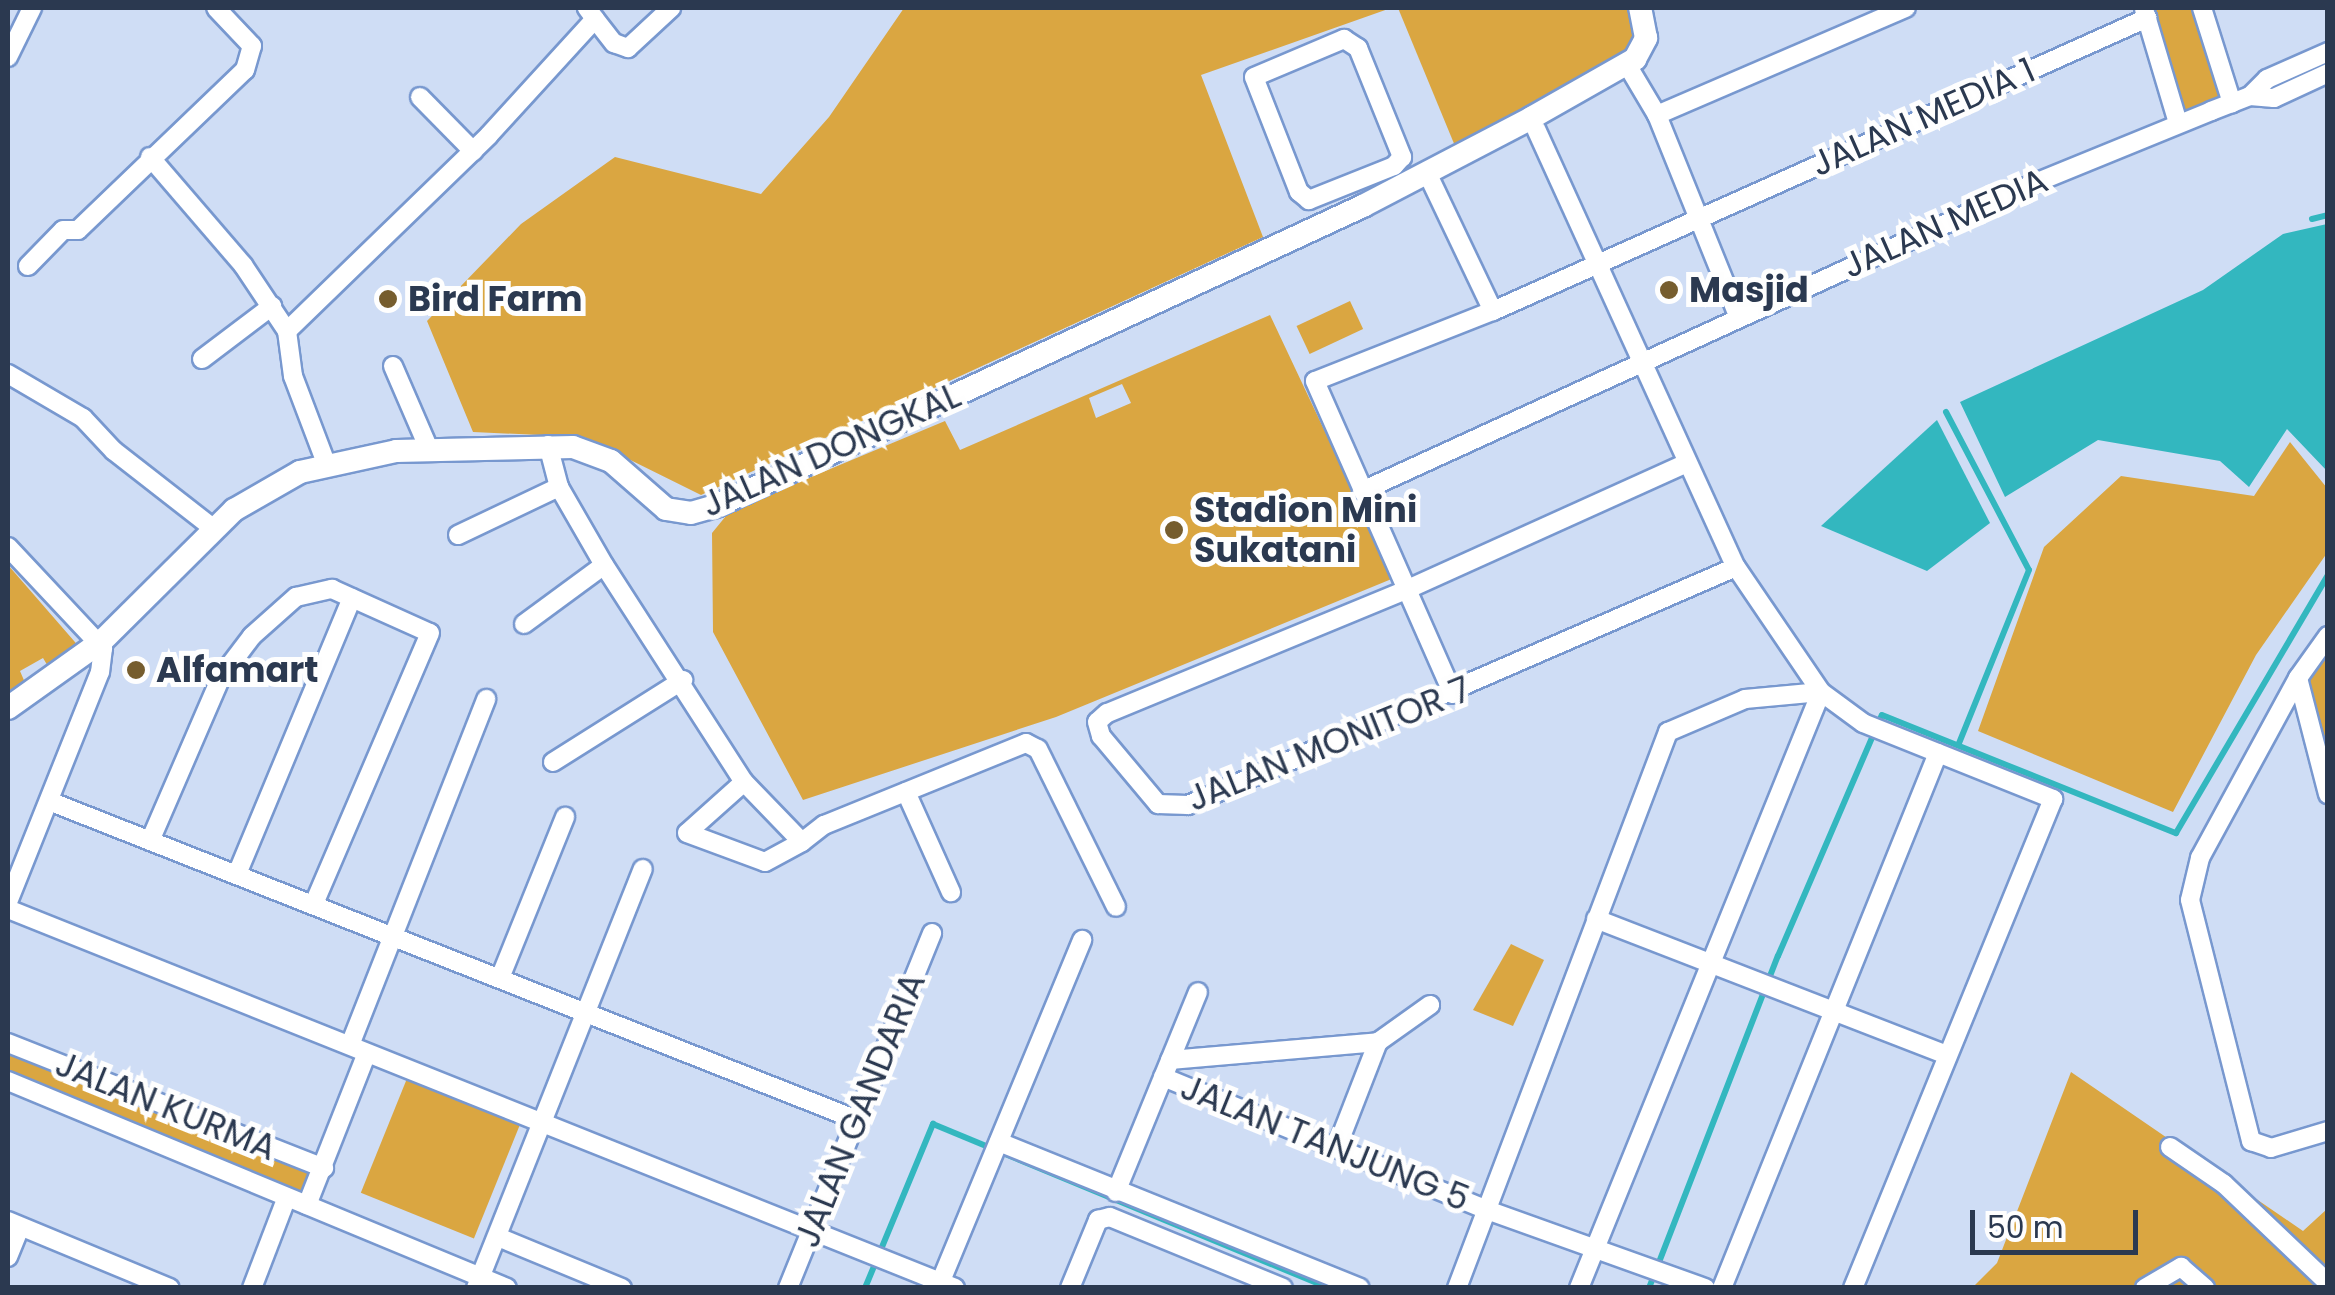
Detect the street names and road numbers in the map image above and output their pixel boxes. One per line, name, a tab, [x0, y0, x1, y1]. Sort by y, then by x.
street label: JALAN MEDIA 1	[1805, 49, 2041, 185]
street label: JALAN MEDIA	[1836, 159, 2054, 287]
street label: JALAN DONGKAL	[695, 374, 967, 526]
street label: JALAN MONITOR 7	[1181, 668, 1477, 820]
street label: JALAN GANDARIA	[786, 967, 934, 1253]
street label: JALAN KURMA	[49, 1043, 283, 1169]
street label: JALAN TANJUNG 5	[1175, 1066, 1475, 1220]

